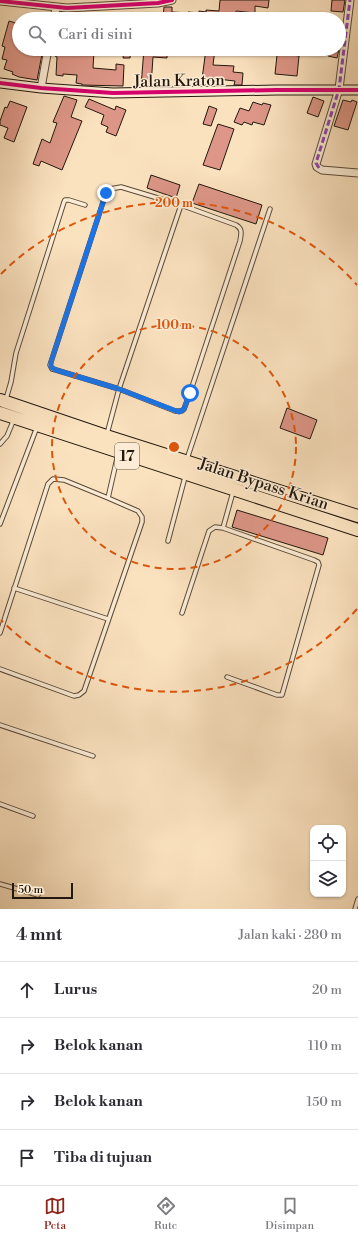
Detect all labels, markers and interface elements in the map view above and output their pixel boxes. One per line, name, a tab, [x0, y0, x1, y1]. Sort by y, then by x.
search box	[12, 12, 346, 56]
icon: search	[26, 23, 48, 45]
text: Cari di sini	[58, 25, 133, 44]
street label: Jalan Kraton	[132, 70, 225, 92]
route end	[97, 184, 115, 202]
text: 200 m	[155, 196, 193, 211]
text: 100 m	[156, 318, 192, 333]
route start	[181, 384, 199, 402]
centre of rings	[167, 440, 181, 454]
road number: 17	[115, 443, 139, 469]
street label: Jalan Bypass Krian	[195, 453, 332, 515]
map controls	[310, 825, 346, 897]
button: locate	[310, 825, 346, 861]
button: layers	[310, 861, 346, 897]
scale bar	[12, 881, 73, 900]
text: 50 m	[18, 883, 43, 897]
text: 4 mnt	[16, 924, 62, 946]
text: Jalan kaki · 280 m	[239, 927, 342, 943]
icon: ahead	[16, 979, 38, 1001]
text: Lurus	[54, 980, 97, 999]
text: 20 m	[312, 982, 342, 998]
icon: right	[16, 1035, 38, 1057]
text: Belok kanan	[54, 1036, 143, 1055]
text: 110 m	[308, 1038, 342, 1054]
icon: right	[16, 1091, 38, 1113]
text: Belok kanan	[54, 1092, 143, 1111]
text: 150 m	[307, 1094, 342, 1110]
icon: arrive	[16, 1147, 38, 1169]
text: Tiba di tujuan	[54, 1148, 152, 1167]
tab: Peta	[44, 1195, 66, 1233]
tab: Rute	[154, 1195, 177, 1233]
tab: Disimpan	[265, 1195, 314, 1233]

